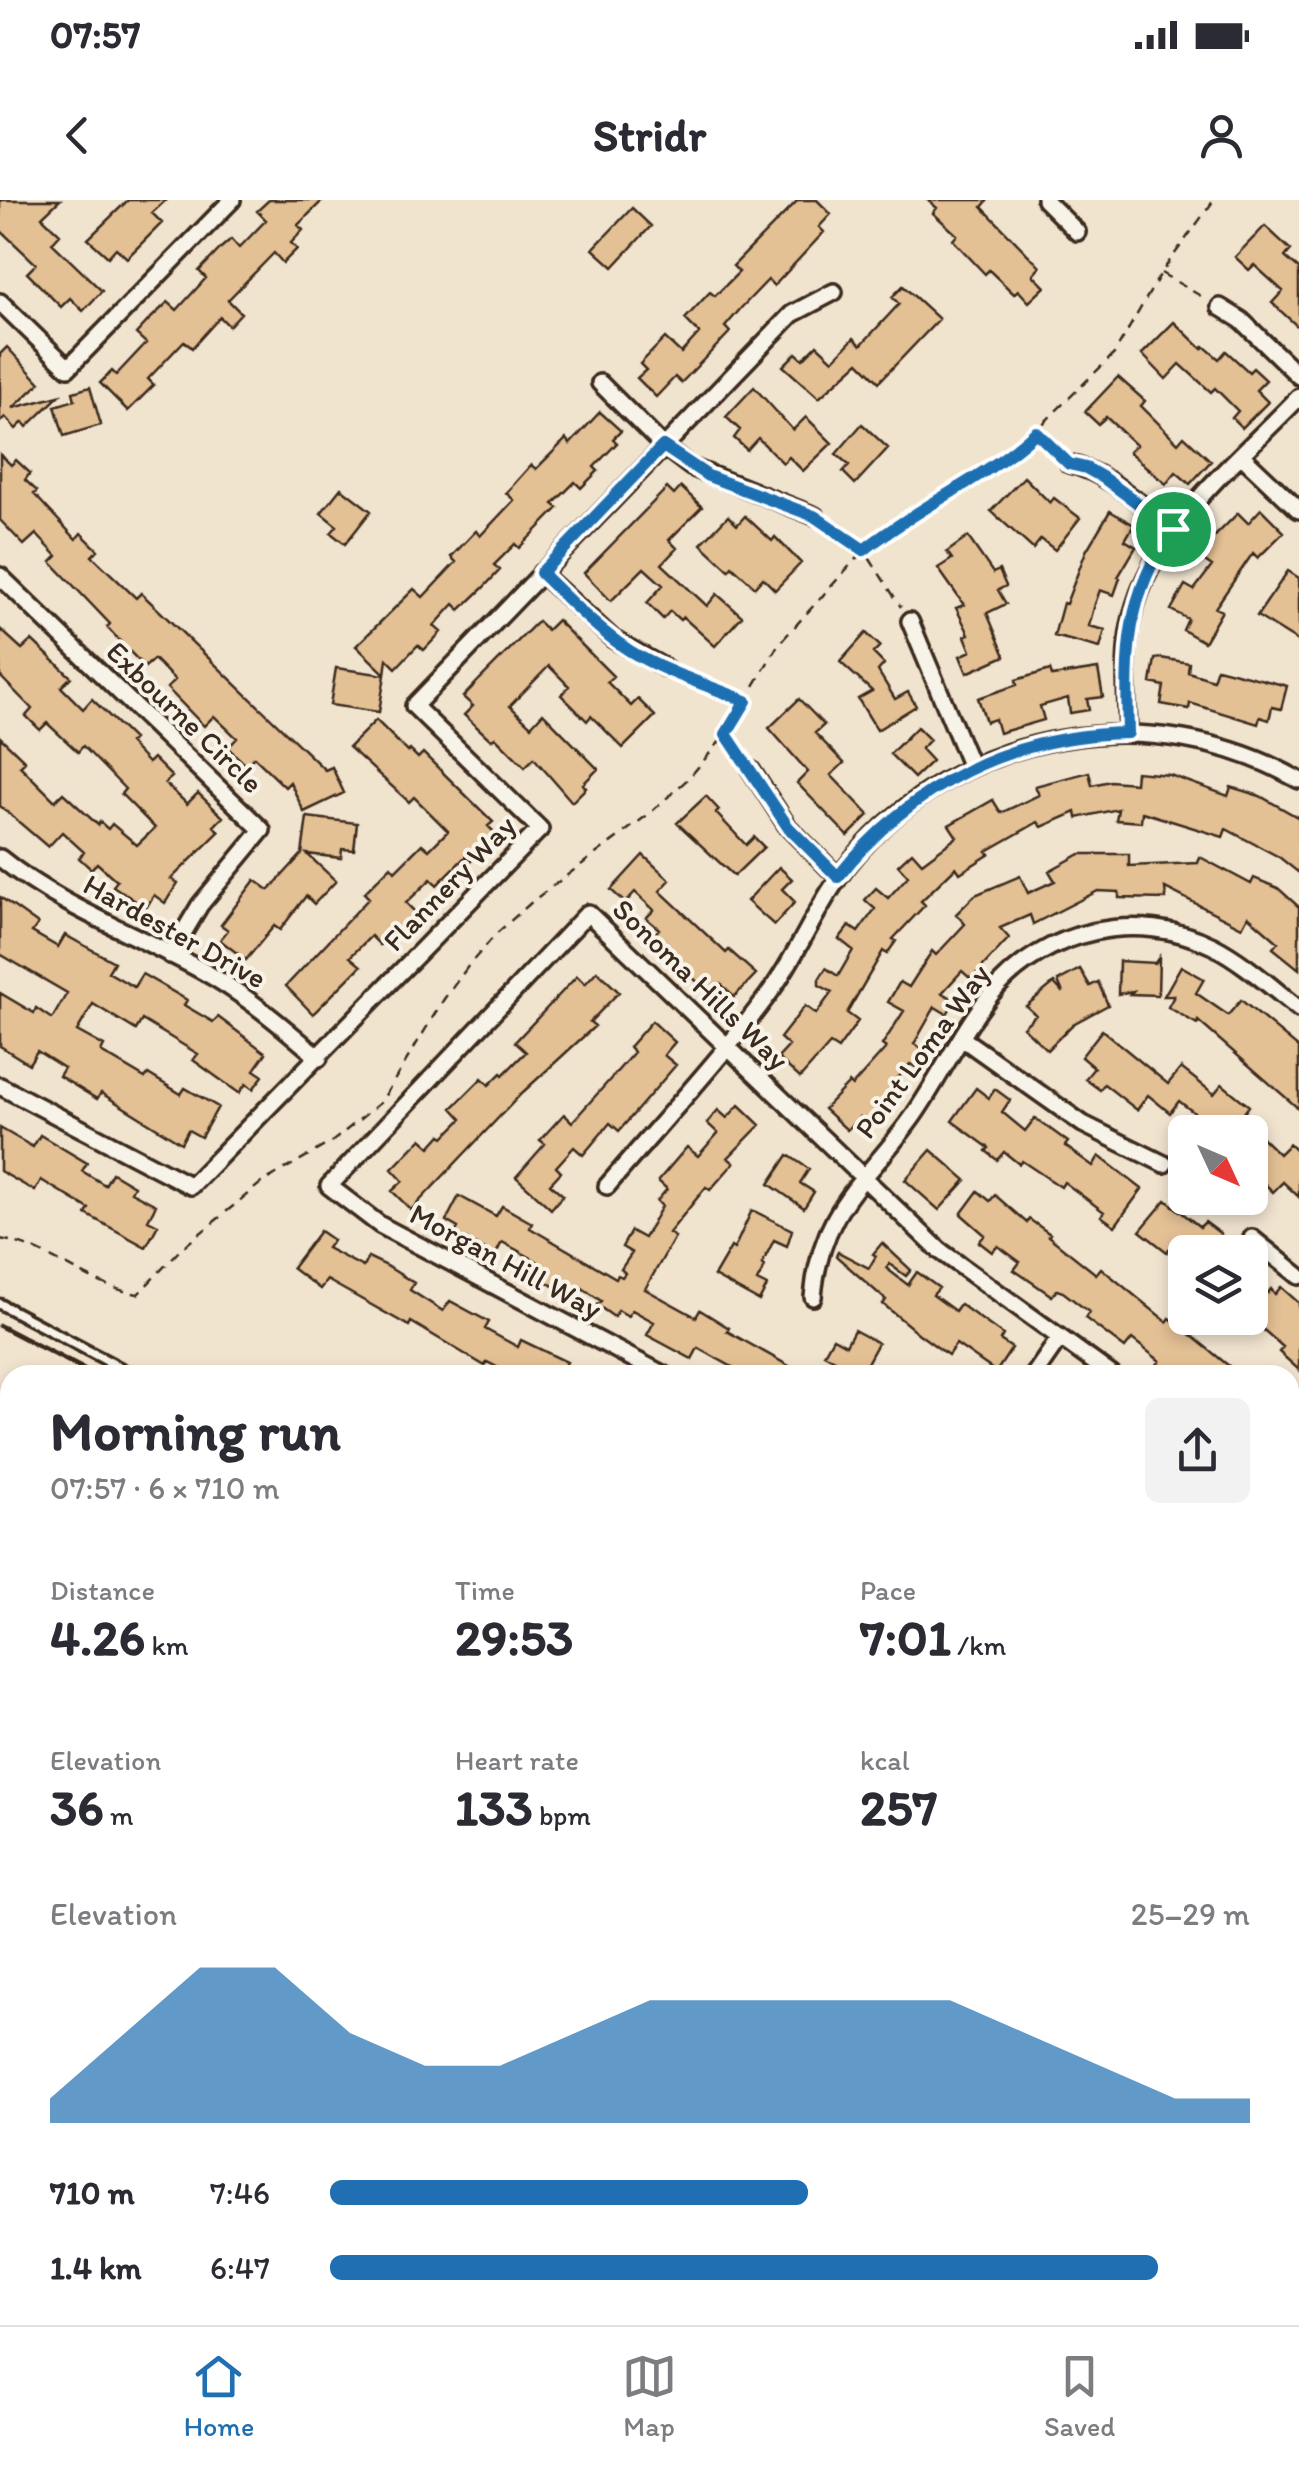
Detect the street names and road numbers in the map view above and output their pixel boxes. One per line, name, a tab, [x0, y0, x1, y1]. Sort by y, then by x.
street label: Exbourne Circle	[99, 633, 271, 801]
street label: Flannery Way	[375, 807, 523, 959]
street label: Hardester Drive	[77, 865, 273, 997]
street label: Sonoma Hills Way	[605, 890, 797, 1078]
street label: Point Loma Way	[846, 957, 998, 1145]
street label: Morgan Hill Way	[404, 1195, 608, 1327]

